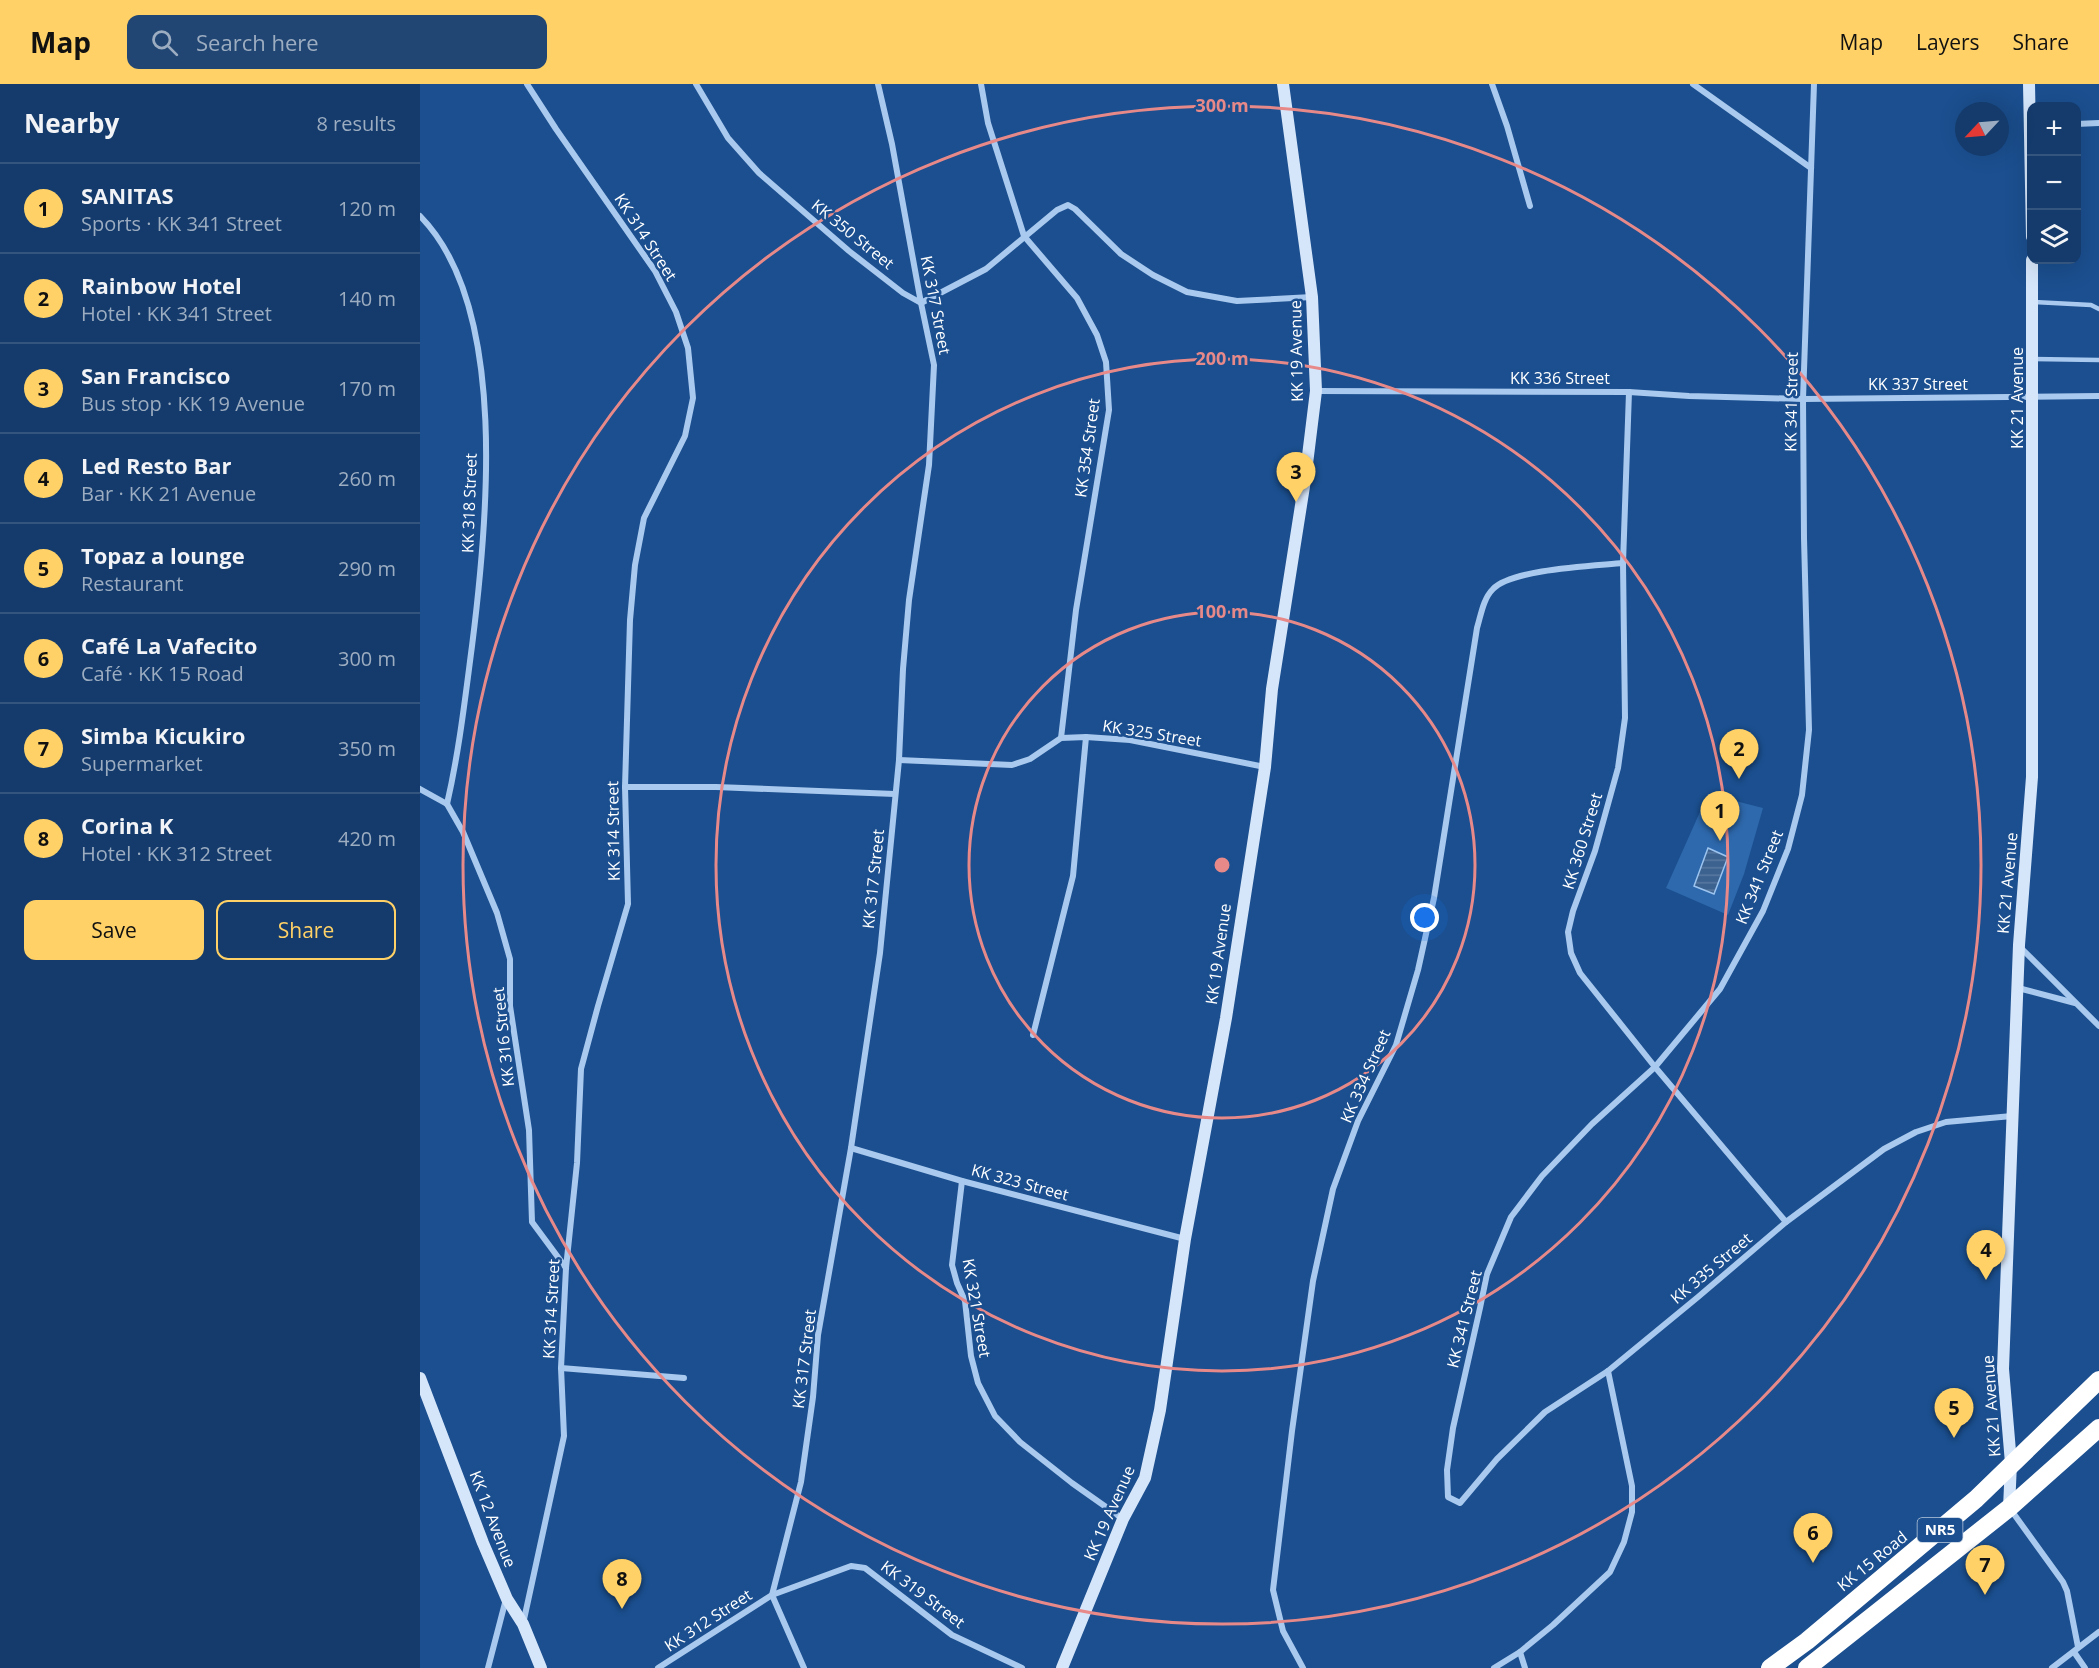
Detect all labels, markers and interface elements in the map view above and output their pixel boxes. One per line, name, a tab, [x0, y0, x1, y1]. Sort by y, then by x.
search box	[127, 15, 547, 69]
text: Map	[30, 23, 91, 61]
icon: search	[148, 26, 181, 59]
text: Search here	[196, 27, 319, 57]
text: Map	[1840, 28, 1883, 56]
text: Layers	[1916, 28, 1980, 56]
text: Share	[2013, 28, 2069, 56]
text: 300 m	[1195, 93, 1249, 117]
north arrow	[1955, 102, 2009, 156]
map controls	[2027, 102, 2081, 264]
button: +	[2027, 102, 2081, 156]
text: Nearby	[24, 105, 119, 141]
text: 8 results	[316, 110, 396, 137]
button: −	[2027, 156, 2081, 210]
text: SANITAS	[81, 180, 174, 210]
street label: KK 314 Street	[610, 189, 683, 285]
street label: KK 350 Street	[807, 194, 899, 274]
text: 1	[38, 195, 49, 222]
text: 120 m	[338, 195, 396, 222]
text: Sports · KK 341 Street	[81, 210, 282, 237]
button: layers	[2027, 210, 2081, 264]
street label: KK 317 Street	[916, 254, 956, 356]
text: Rainbow Hotel	[81, 270, 242, 300]
text: 2	[38, 285, 49, 312]
text: 140 m	[338, 285, 396, 312]
text: Hotel · KK 341 Street	[81, 300, 272, 327]
street label: KK 19 Avenue	[1284, 300, 1308, 402]
text: 200 m	[1195, 346, 1249, 370]
street label: KK 21 Avenue	[2006, 347, 2028, 449]
street label: KK 341 Street	[1779, 352, 1803, 452]
text: San Francisco	[81, 360, 230, 390]
street label: KK 336 Street	[1510, 367, 1610, 389]
street label: KK 337 Street	[1868, 373, 1968, 395]
text: 3	[38, 375, 49, 402]
text: 170 m	[338, 375, 396, 402]
text: Bus stop · KK 19 Avenue	[81, 390, 305, 417]
street label: KK 354 Street	[1069, 397, 1105, 499]
text: Led Resto Bar	[81, 450, 231, 480]
street label: KK 318 Street	[456, 452, 482, 553]
pin: 3	[1276, 452, 1316, 502]
text: 4	[38, 465, 49, 492]
text: 260 m	[338, 465, 396, 492]
text: Bar · KK 21 Avenue	[81, 480, 256, 507]
text: Topaz a lounge	[81, 540, 245, 570]
text: 5	[38, 555, 49, 582]
text: 290 m	[338, 555, 396, 582]
text: Restaurant	[81, 570, 183, 597]
text: 100 m	[1195, 599, 1249, 623]
text: Café La Vafecito	[81, 630, 257, 660]
text: 6	[38, 645, 49, 672]
text: 300 m	[338, 645, 396, 672]
text: Café · KK 15 Road	[81, 660, 244, 687]
street label: KK 325 Street	[1101, 714, 1203, 752]
text: Simba Kicukiro	[81, 720, 245, 750]
pin: 2	[1720, 730, 1758, 779]
text: 7	[38, 735, 49, 762]
text: 350 m	[338, 735, 396, 762]
text: Supermarket	[81, 750, 203, 777]
street label: KK 314 Street	[601, 781, 625, 881]
street label: KK 360 Street	[1557, 790, 1607, 892]
pin: 1	[1700, 792, 1740, 841]
text: Corina K	[81, 810, 173, 840]
text: 8	[38, 825, 49, 852]
text: 420 m	[338, 825, 396, 852]
street label: KK 341 Street	[1730, 826, 1788, 928]
street label: KK 317 Street	[857, 828, 889, 930]
street label: KK 21 Avenue	[1992, 831, 2022, 935]
text: Hotel · KK 312 Street	[81, 840, 272, 867]
centre of rings	[1212, 855, 1232, 875]
button: Save	[24, 900, 204, 960]
button: Share	[216, 900, 396, 960]
street label: KK 19 Avenue	[1200, 902, 1236, 1006]
your location	[1410, 903, 1439, 932]
street label: KK 316 Street	[487, 986, 519, 1088]
street label: KK 334 Street	[1335, 1026, 1396, 1126]
street label: KK 323 Street	[969, 1158, 1071, 1206]
street label: KK 335 Street	[1666, 1227, 1757, 1309]
pin: 4	[1966, 1230, 2006, 1280]
street label: KK 321 Street	[957, 1257, 997, 1359]
street label: KK 314 Street	[537, 1258, 565, 1360]
street label: KK 341 Street	[1441, 1268, 1487, 1370]
street label: KK 317 Street	[787, 1308, 821, 1410]
street label: KK 21 Avenue	[1976, 1354, 2006, 1458]
pin: 5	[1934, 1388, 1973, 1438]
street label: KK 19 Avenue	[1078, 1462, 1140, 1564]
street label: KK 12 Avenue	[464, 1467, 522, 1571]
pin: 6	[1794, 1514, 1832, 1563]
road number: NR5	[1918, 1518, 1963, 1542]
street label: KK 15 Road	[1832, 1526, 1912, 1596]
pin: 7	[1966, 1546, 2004, 1595]
street label: KK 319 Street	[876, 1555, 970, 1633]
pin: 8	[602, 1560, 642, 1609]
street label: KK 312 Street	[660, 1583, 756, 1656]

